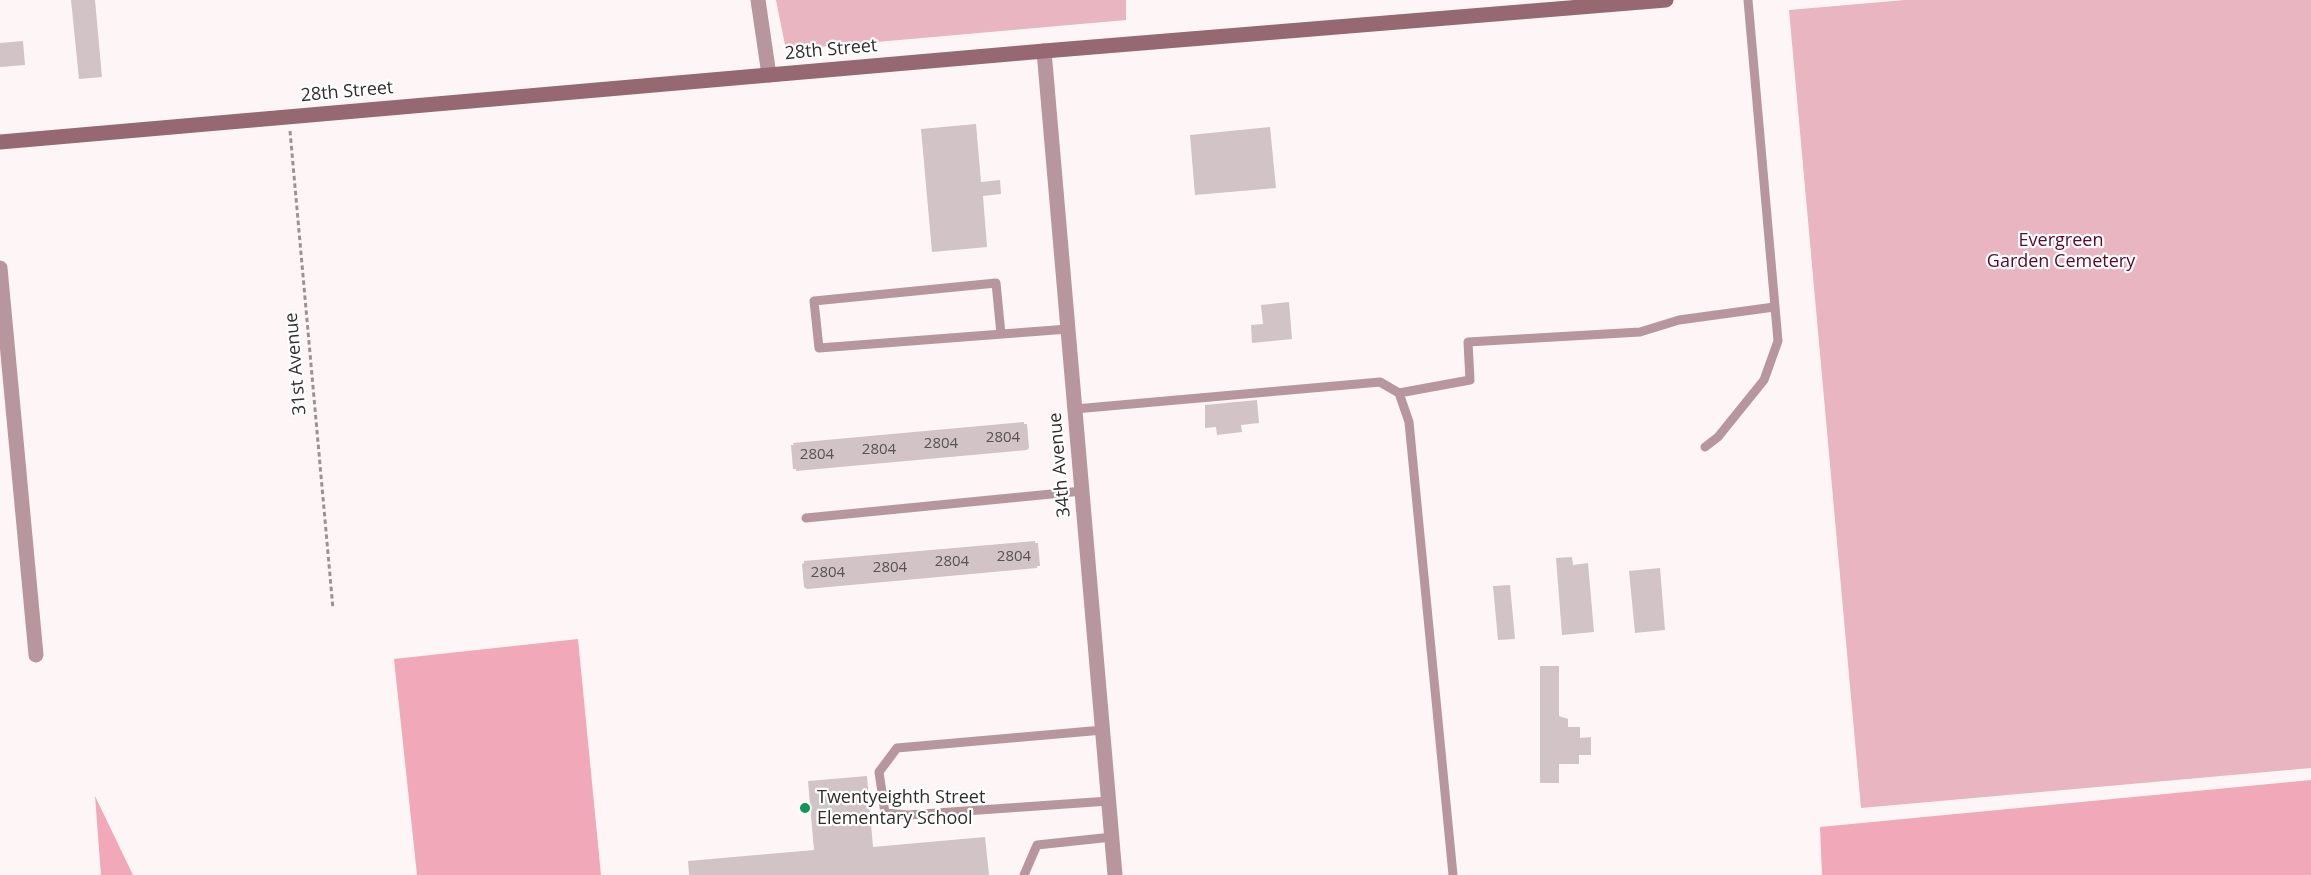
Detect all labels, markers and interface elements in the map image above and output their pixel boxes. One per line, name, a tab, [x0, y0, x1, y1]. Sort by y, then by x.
street label: 28th Street	[784, 35, 878, 65]
street label: 28th Street	[300, 77, 394, 107]
park label: Evergreen Garden Cemetery	[1987, 230, 2135, 272]
street label: 31st Avenue	[281, 312, 311, 416]
street label: 34th Avenue	[1045, 412, 1075, 518]
house number: 2804	[986, 429, 1020, 447]
house number: 2804	[924, 435, 958, 453]
house number: 2804	[862, 441, 896, 459]
house number: 2804	[800, 446, 834, 464]
house number: 2804	[997, 548, 1031, 566]
house number: 2804	[935, 553, 969, 571]
house number: 2804	[873, 559, 907, 577]
house number: 2804	[811, 564, 845, 582]
place label: Twentyeighth Street Elementary School	[817, 787, 985, 830]
marker: Twentyeighth Street Elementary School	[798, 801, 812, 815]

